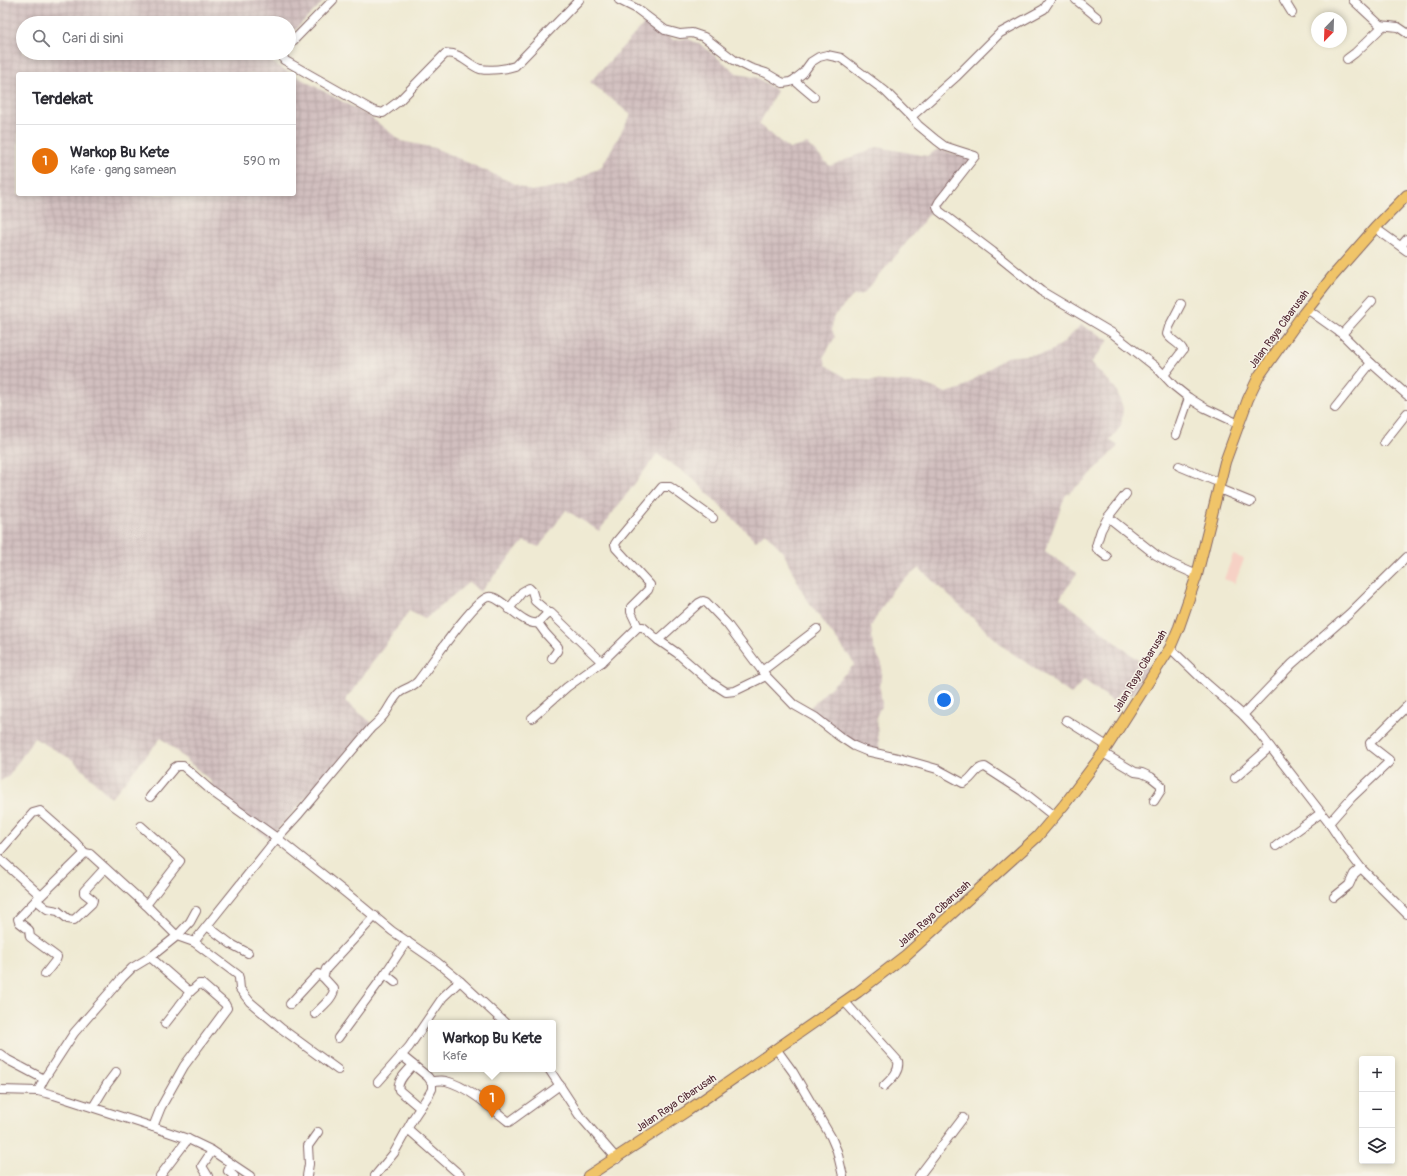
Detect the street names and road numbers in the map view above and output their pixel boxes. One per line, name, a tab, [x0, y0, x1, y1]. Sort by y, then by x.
street label: Jalan Raya Cibarusah	[1246, 287, 1312, 371]
street label: Jalan Raya Cibarusah	[1110, 627, 1170, 715]
street label: Jalan Raya Cibarusah	[895, 878, 973, 950]
street label: Jalan Raya Cibarusah	[633, 1071, 719, 1135]

